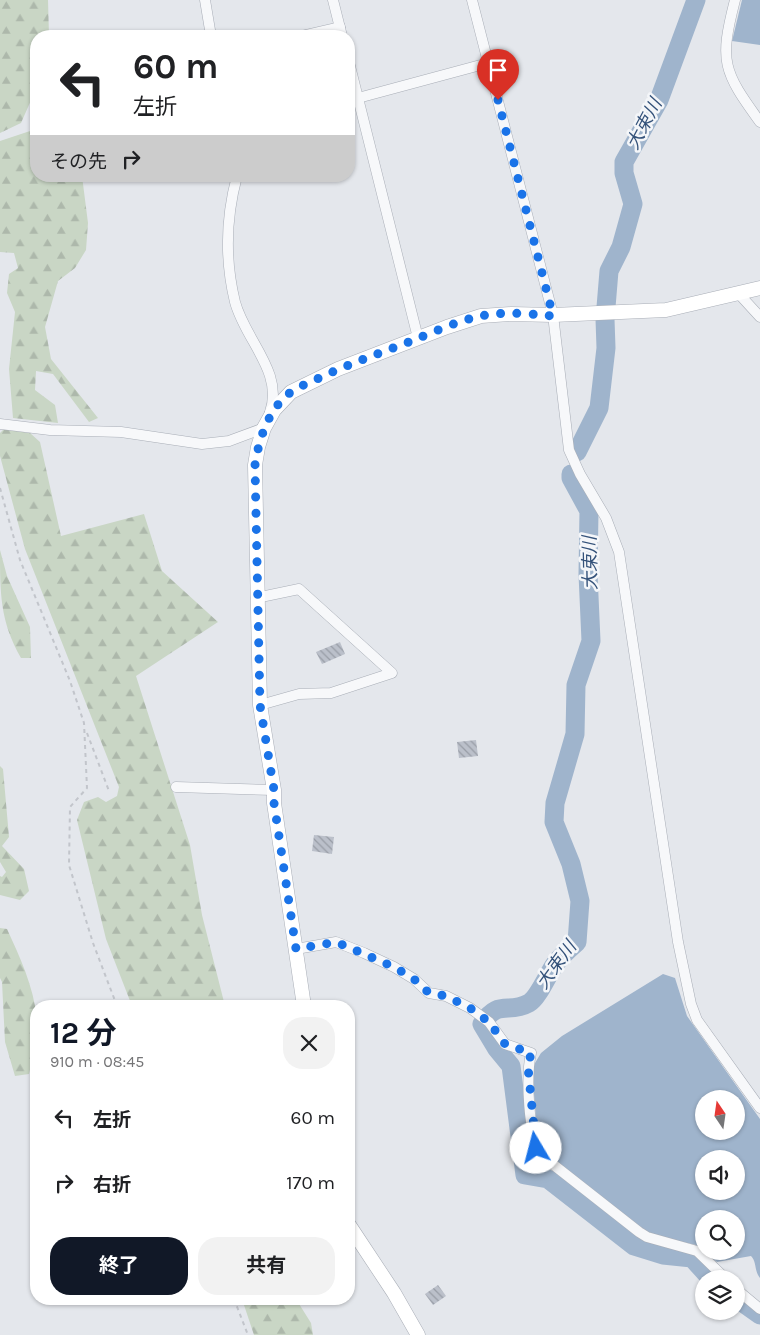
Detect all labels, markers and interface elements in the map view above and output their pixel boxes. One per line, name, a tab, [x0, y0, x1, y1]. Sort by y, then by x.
text: 60 m	[133, 46, 218, 87]
pin	[477, 49, 519, 100]
icon: left	[50, 50, 115, 115]
icon: arrive	[484, 56, 512, 84]
water label: 大束川	[622, 93, 667, 153]
text: 左折	[133, 94, 177, 120]
icon: right	[117, 145, 145, 173]
text: その先	[50, 151, 107, 173]
water label: 大束川	[578, 534, 601, 590]
water label: 大束川	[531, 935, 582, 993]
text: 12 分	[50, 1015, 116, 1051]
button: close	[283, 1017, 335, 1069]
text: 910 m · 08:45	[50, 1052, 144, 1071]
north arrow	[695, 1090, 745, 1140]
map controls	[695, 1090, 745, 1320]
icon: left	[50, 1104, 78, 1132]
text: 60 m	[291, 1107, 335, 1129]
text: 左折	[93, 1109, 131, 1131]
position arrow	[509, 1121, 561, 1173]
button: sound	[695, 1150, 745, 1200]
icon: right	[50, 1169, 78, 1197]
text: 170 m	[286, 1172, 335, 1194]
text: 右折	[93, 1174, 131, 1196]
button: search	[695, 1210, 745, 1260]
button: 終了	[50, 1237, 188, 1295]
button: 共有	[198, 1237, 335, 1295]
button: layers	[695, 1270, 745, 1320]

